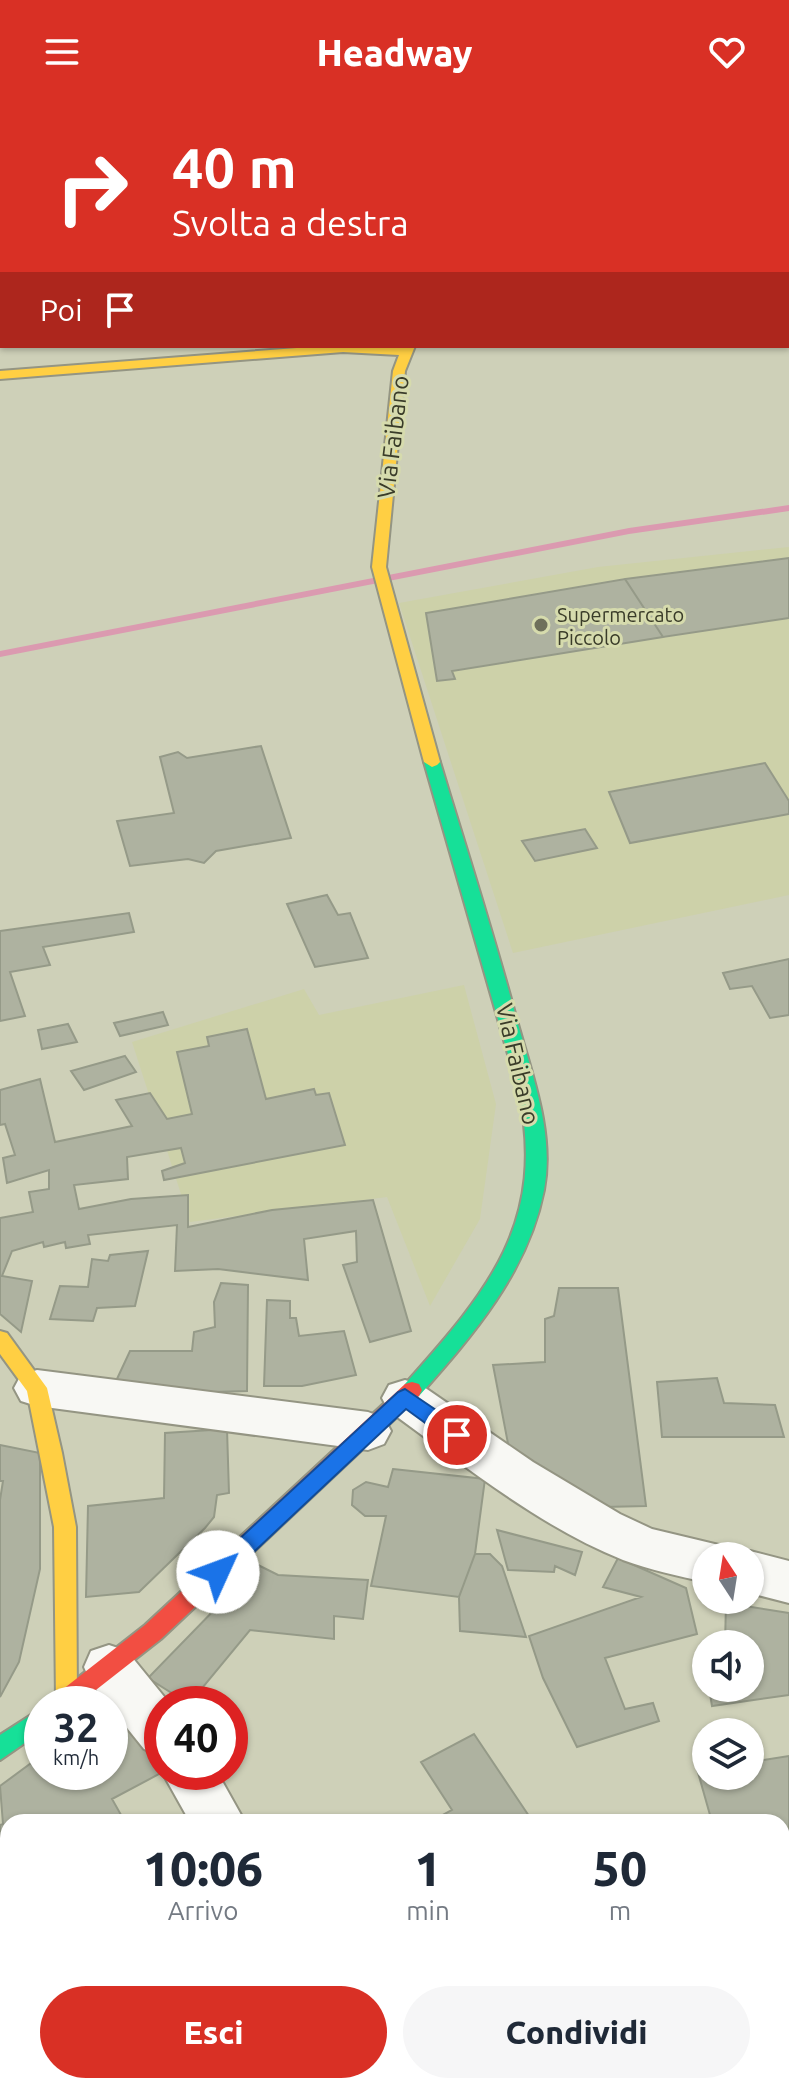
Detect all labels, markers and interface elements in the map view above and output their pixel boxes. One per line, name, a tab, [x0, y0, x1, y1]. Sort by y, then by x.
icon: menu	[40, 30, 84, 74]
icon: heart	[705, 30, 749, 74]
text: Headway	[316, 32, 473, 73]
icon: right	[40, 136, 144, 240]
text: 40 m	[172, 136, 297, 199]
text: Svolta a destra	[172, 202, 409, 243]
icon: arrive	[98, 288, 142, 332]
text: Poi	[40, 293, 82, 327]
street label: Via Faibano	[372, 374, 414, 500]
place label: Supermercato Piccolo	[557, 603, 684, 649]
marker: Supermercato Piccolo	[532, 616, 550, 634]
street label: Via Faibano	[491, 1001, 545, 1127]
pin	[423, 1401, 491, 1469]
icon: arrive	[435, 1413, 479, 1457]
position arrow	[176, 1530, 260, 1614]
north arrow	[692, 1542, 764, 1614]
map controls	[692, 1542, 764, 1790]
button: sound	[692, 1630, 764, 1702]
speed limit sign: 40	[144, 1686, 248, 1790]
text: 32	[53, 1705, 99, 1750]
button: layers	[692, 1718, 764, 1790]
text: km/h	[53, 1746, 99, 1769]
text: 10:06	[143, 1841, 263, 1895]
text: 1	[414, 1841, 442, 1895]
text: 50	[593, 1841, 647, 1895]
text: Arrivo	[168, 1896, 238, 1925]
text: min	[406, 1896, 450, 1925]
text: m	[609, 1896, 631, 1925]
button: Esci	[40, 1986, 387, 2078]
button: Condividi	[403, 1986, 750, 2078]

